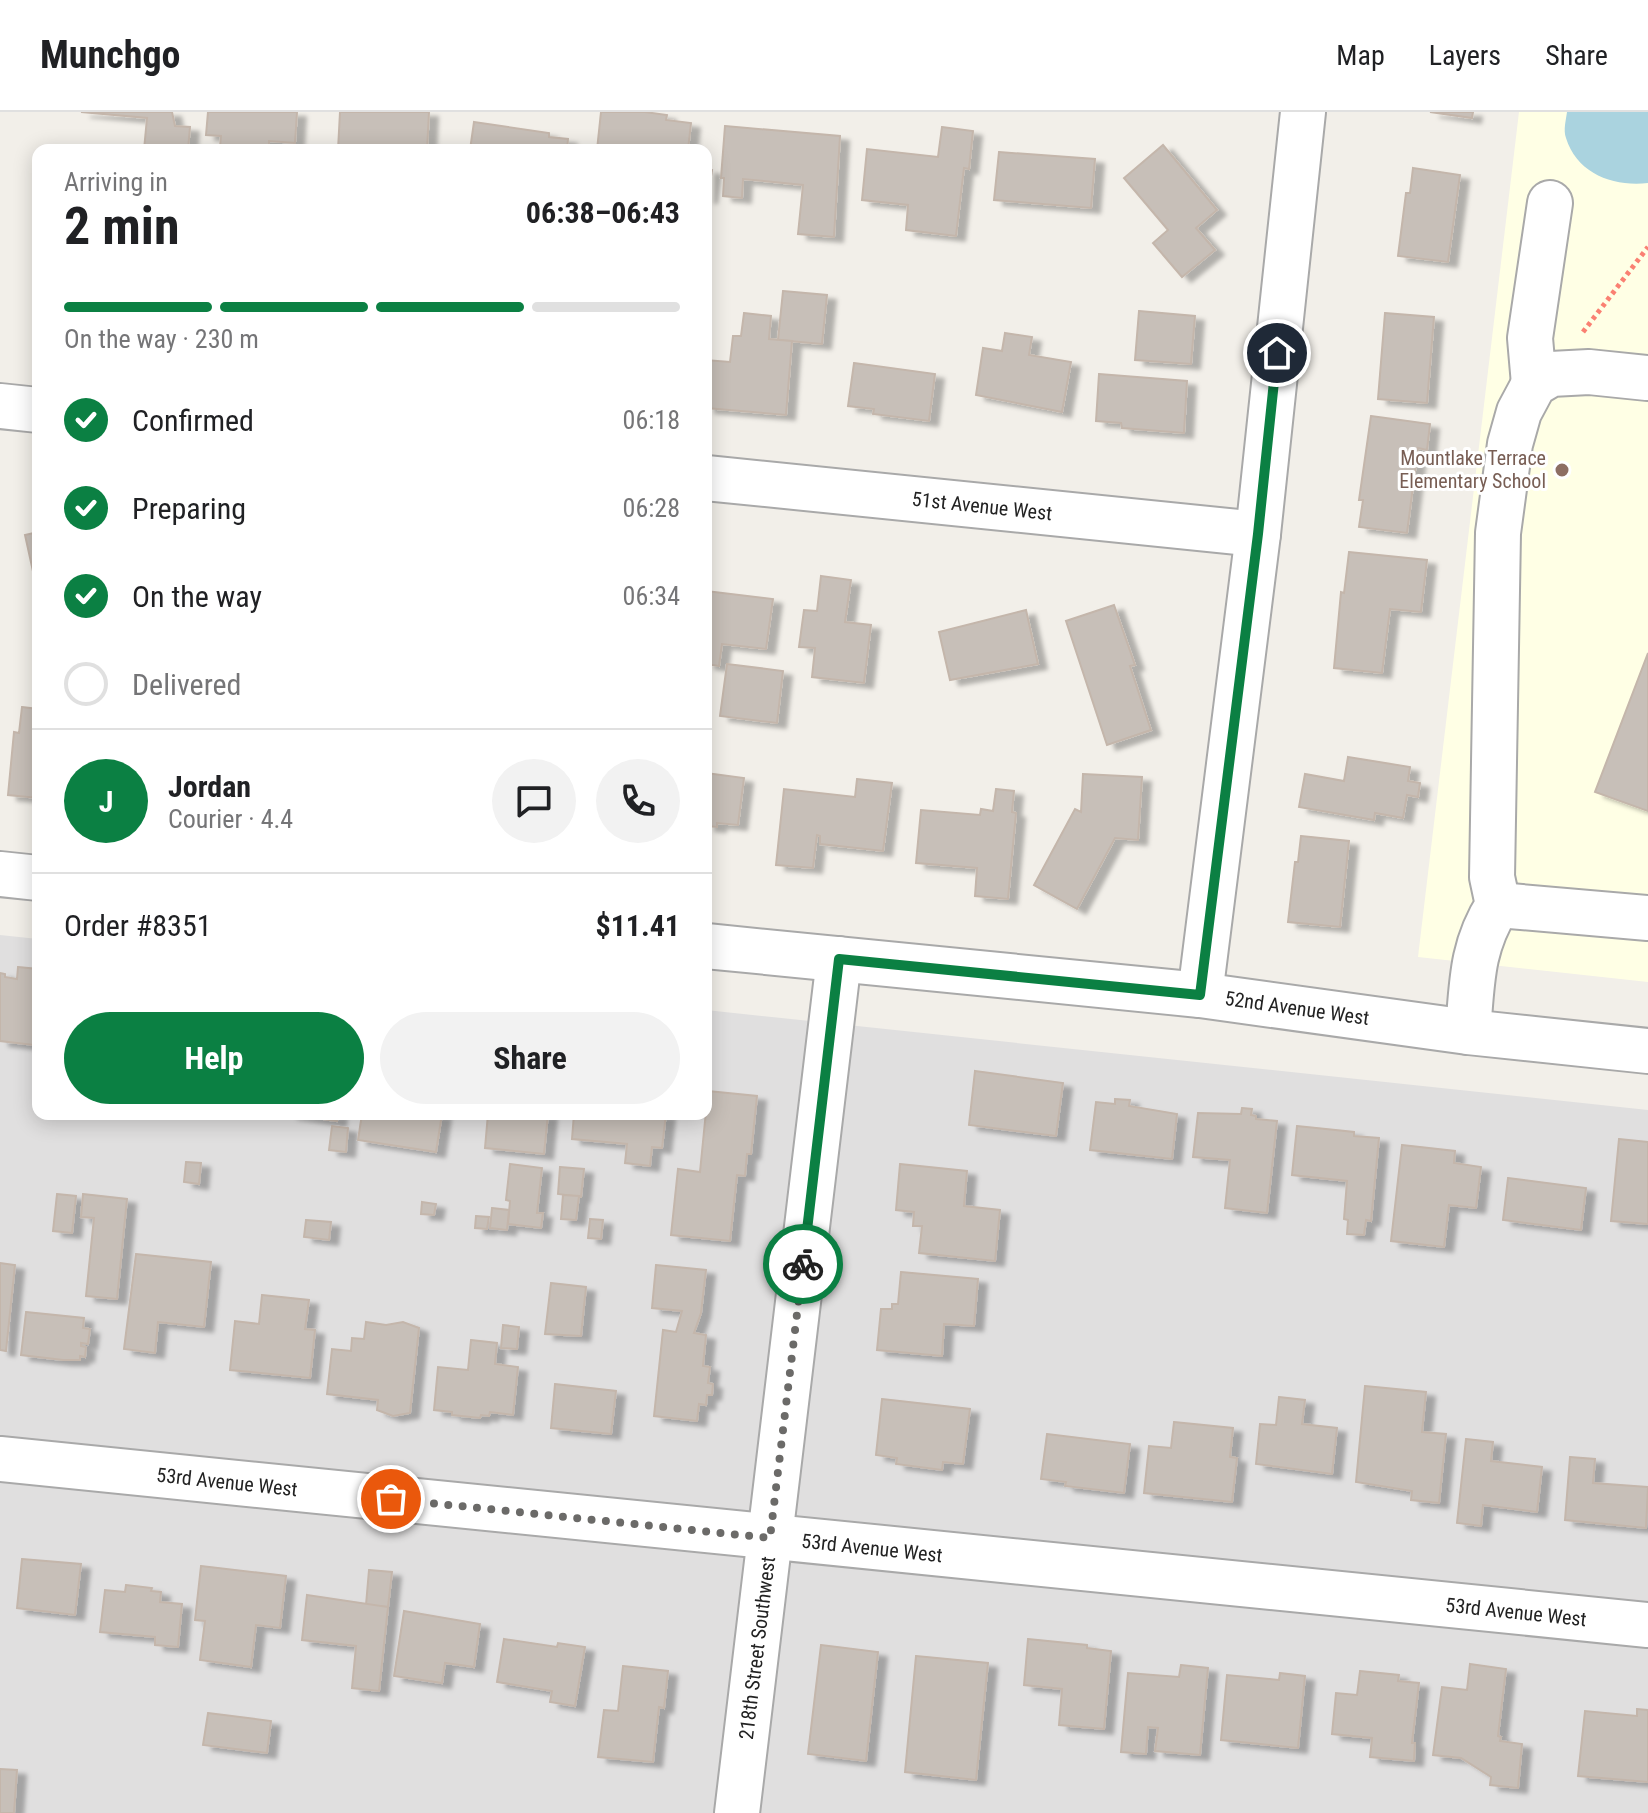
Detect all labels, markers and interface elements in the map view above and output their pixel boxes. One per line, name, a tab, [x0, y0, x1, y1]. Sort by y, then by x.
text: Munchgo	[40, 33, 180, 77]
text: Map	[1336, 39, 1385, 72]
text: Layers	[1429, 39, 1501, 72]
text: Share	[1545, 39, 1608, 72]
text: Arriving in	[64, 167, 168, 197]
text: 06:38–06:43	[526, 195, 680, 230]
text: 2 min	[64, 196, 180, 257]
pin	[1243, 319, 1311, 387]
text: On the way · 230 m	[64, 324, 259, 354]
icon: home	[1255, 331, 1299, 375]
icon: check	[64, 398, 108, 442]
text: Confirmed	[132, 403, 254, 438]
text: 06:18	[623, 405, 680, 435]
place label: Mountlake Terrace Elementary School	[1399, 446, 1546, 493]
marker: Mountlake Terrace Elementary School	[1553, 461, 1571, 479]
icon: check	[64, 486, 108, 530]
street label: 51st Avenue West	[911, 487, 1053, 525]
text: Preparing	[132, 491, 246, 526]
text: 06:28	[623, 493, 680, 523]
icon: check	[64, 574, 108, 618]
text: On the way	[132, 579, 262, 614]
text: 06:34	[623, 581, 680, 611]
text: Delivered	[132, 667, 241, 702]
button: chat	[492, 759, 576, 843]
button: phone	[596, 759, 680, 843]
text: Jordan	[168, 769, 251, 804]
text: J	[99, 784, 113, 819]
text: Courier · 4.4	[168, 804, 293, 834]
text: Order #8351	[64, 908, 212, 943]
text: $11.41	[595, 908, 680, 943]
street label: 52nd Avenue West	[1223, 986, 1371, 1030]
button: Help	[64, 1012, 364, 1104]
button: Share	[380, 1012, 680, 1104]
courier	[763, 1224, 843, 1304]
icon: bike	[781, 1242, 825, 1286]
street label: 53rd Avenue West	[155, 1463, 299, 1501]
pin	[357, 1465, 425, 1533]
icon: bag	[369, 1477, 413, 1521]
street label: 53rd Avenue West	[800, 1529, 944, 1567]
street label: 218th Street Southwest	[734, 1555, 780, 1741]
street label: 53rd Avenue West	[1444, 1593, 1588, 1631]

